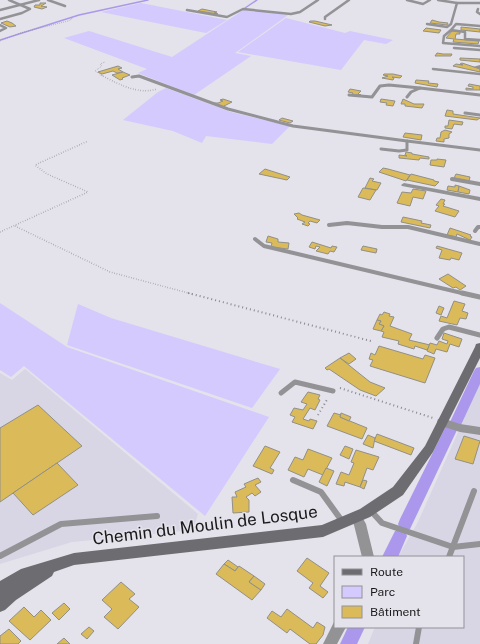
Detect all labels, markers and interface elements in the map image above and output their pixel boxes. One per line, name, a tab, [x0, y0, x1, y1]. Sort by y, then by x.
street label: Chemin du Moulin de Losque	[91, 501, 319, 549]
legend	[334, 556, 464, 628]
text: Route	[370, 565, 403, 579]
text: Parc	[370, 585, 395, 599]
text: Bâtiment	[370, 605, 421, 619]

